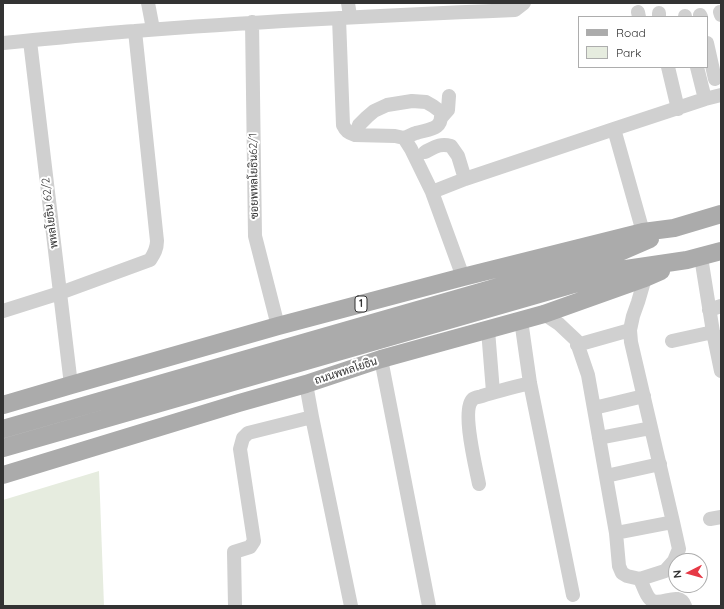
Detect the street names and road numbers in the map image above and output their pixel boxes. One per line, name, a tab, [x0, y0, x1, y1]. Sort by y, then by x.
street label: ซอยพหลโยธิน62/1	[247, 133, 261, 219]
street label: พหลโยธิน 62/2	[39, 177, 61, 249]
road number: 1	[355, 296, 367, 312]
street label: ถนนพหลโยธิน	[313, 355, 379, 387]

